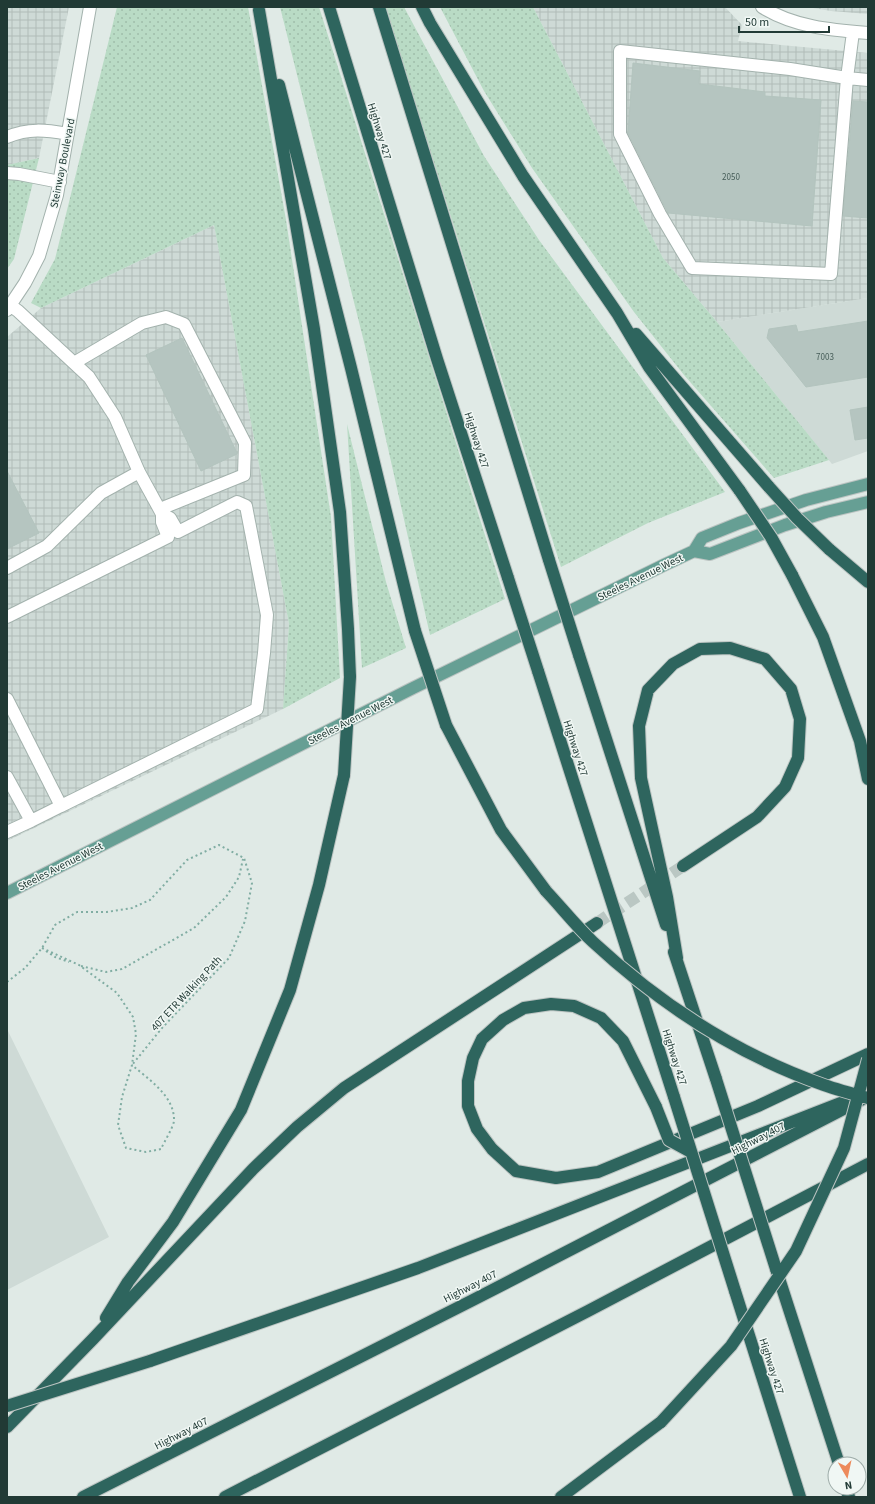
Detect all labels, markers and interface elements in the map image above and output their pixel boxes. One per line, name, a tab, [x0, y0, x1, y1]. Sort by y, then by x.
scale bar	[739, 8, 829, 34]
text: 50 m	[745, 14, 769, 31]
street label: Highway 427	[364, 101, 395, 161]
street label: Steinway Boulevard	[46, 117, 79, 209]
house number: 2050	[722, 171, 740, 184]
house number: 7003	[816, 351, 834, 364]
street label: Highway 427	[460, 410, 493, 470]
street label: Steeles Avenue West	[595, 550, 686, 605]
street label: Steeles Avenue West	[305, 692, 396, 748]
street label: Highway 427	[559, 718, 592, 778]
street label: Steeles Avenue West	[15, 838, 106, 894]
street label: 407 ETR Walking Path	[147, 952, 225, 1034]
street label: Highway 427	[658, 1027, 691, 1087]
street label: Highway 407	[729, 1118, 788, 1158]
street label: Highway 407	[441, 1266, 500, 1306]
street label: Highway 427	[755, 1336, 788, 1396]
street label: Highway 407	[152, 1413, 211, 1453]
north arrow	[827, 1456, 867, 1496]
text: N	[844, 1477, 853, 1493]

